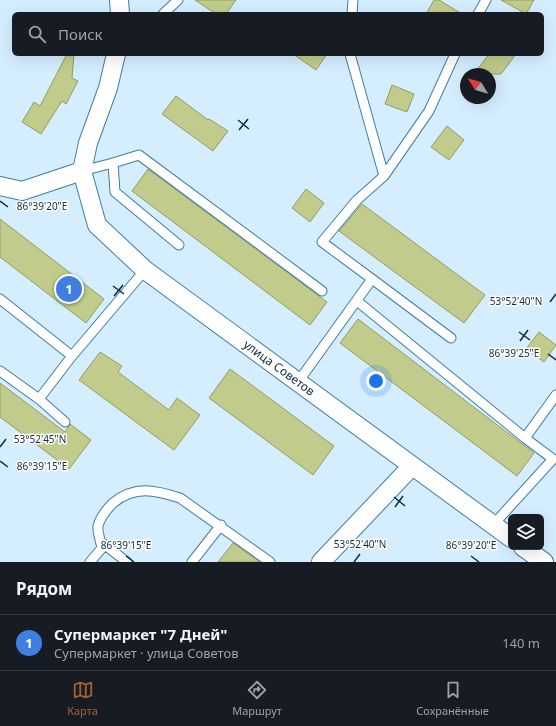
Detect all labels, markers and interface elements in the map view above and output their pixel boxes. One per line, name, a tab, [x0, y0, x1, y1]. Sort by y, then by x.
search box	[12, 12, 544, 56]
icon: search	[26, 23, 48, 45]
text: Поиск	[58, 24, 103, 44]
north arrow	[460, 68, 496, 104]
text: 86°39'20"E	[17, 199, 67, 213]
pin: 1	[56, 274, 82, 304]
text: 53°52'40"N	[490, 294, 542, 308]
street label: улица Советов	[240, 336, 319, 400]
text: 86°39'25"E	[489, 346, 539, 360]
your location	[366, 371, 386, 391]
text: 53°52'45"N	[14, 432, 66, 446]
text: 86°39'15"E	[17, 459, 67, 473]
map controls	[508, 514, 544, 550]
button: layers	[508, 514, 544, 550]
text: 53°52'40"N	[334, 537, 386, 551]
text: 86°39'15"E	[101, 538, 151, 552]
text: 86°39'20"E	[446, 538, 496, 552]
text: Рядом	[16, 577, 72, 600]
text: Супермаркет "7 Дней"	[54, 624, 228, 644]
text: 1	[25, 634, 33, 652]
text: 140 m	[502, 634, 540, 652]
text: Супермаркет · улица Советов	[54, 644, 239, 662]
tab: Карта	[67, 679, 98, 718]
tab: Маршрут	[232, 679, 282, 718]
tab: Сохранённые	[416, 679, 489, 718]

